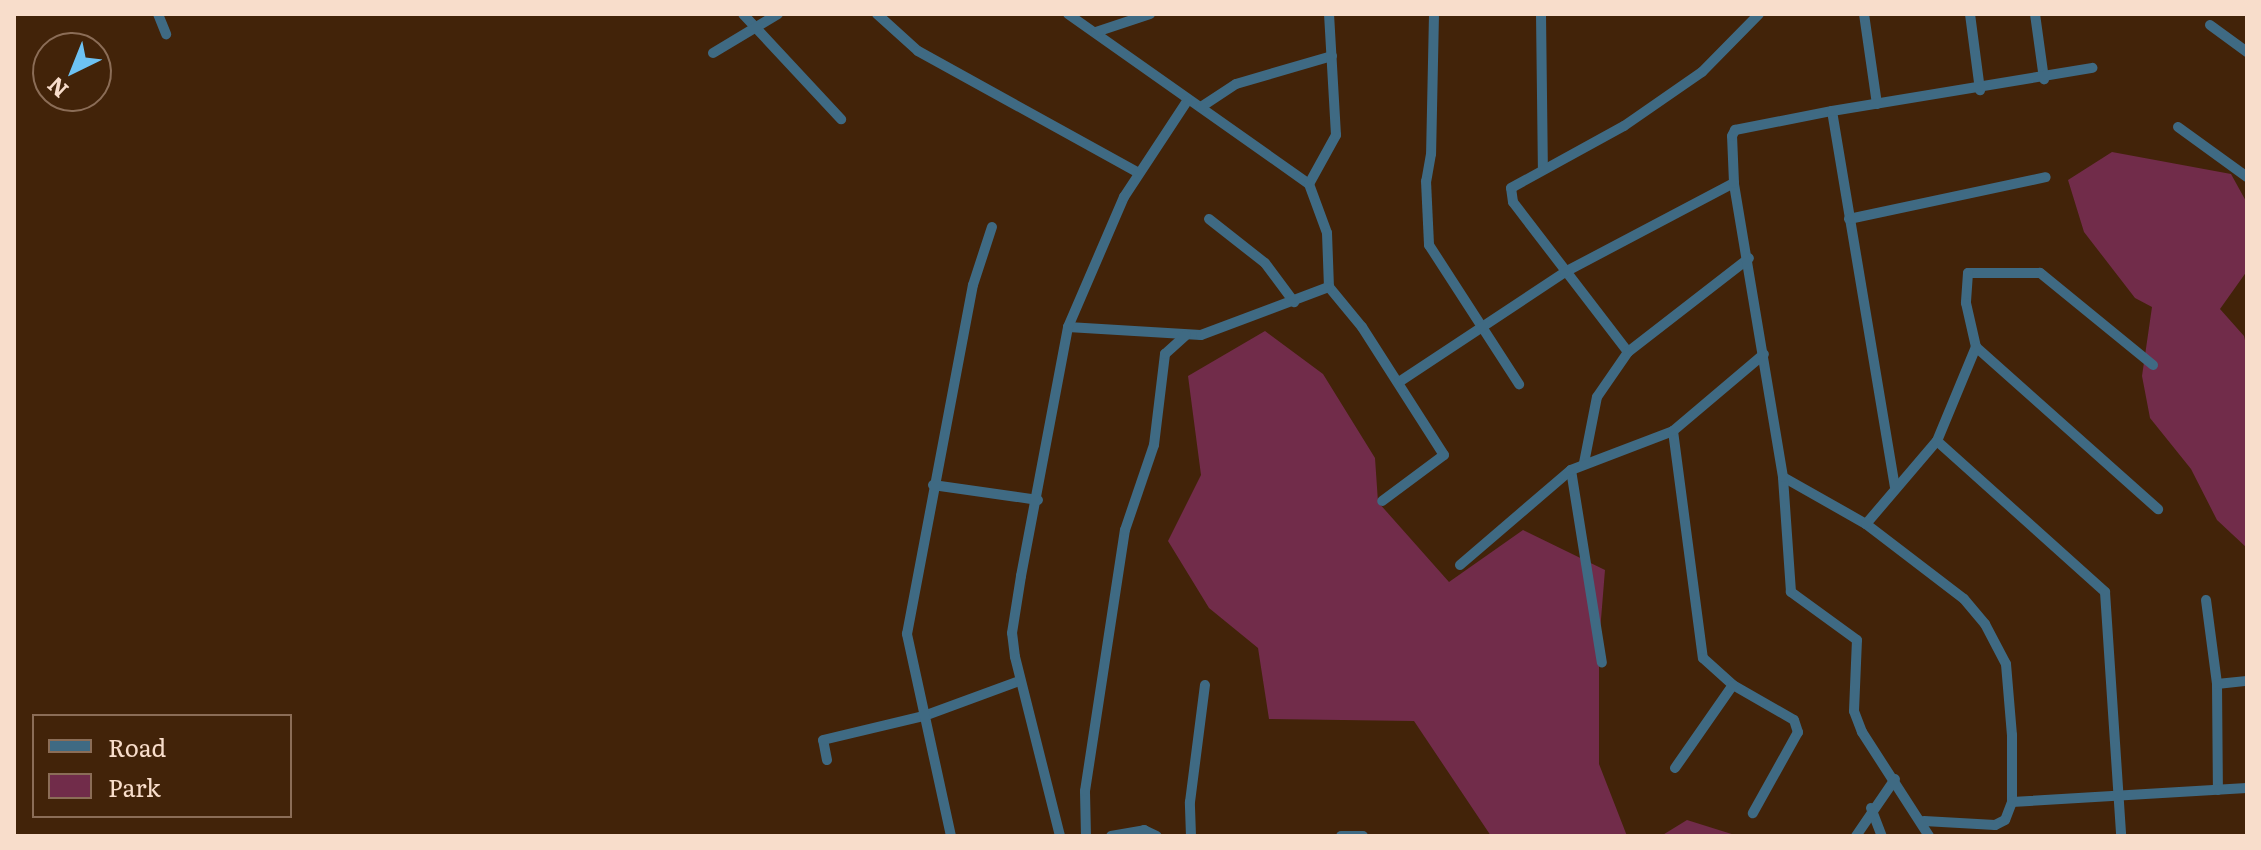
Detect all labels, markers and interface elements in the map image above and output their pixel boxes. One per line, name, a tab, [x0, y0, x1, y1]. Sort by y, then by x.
north arrow	[32, 32, 112, 112]
text: N	[39, 70, 75, 107]
legend	[32, 714, 292, 818]
text: Road	[108, 729, 166, 764]
text: Park	[108, 769, 161, 804]

